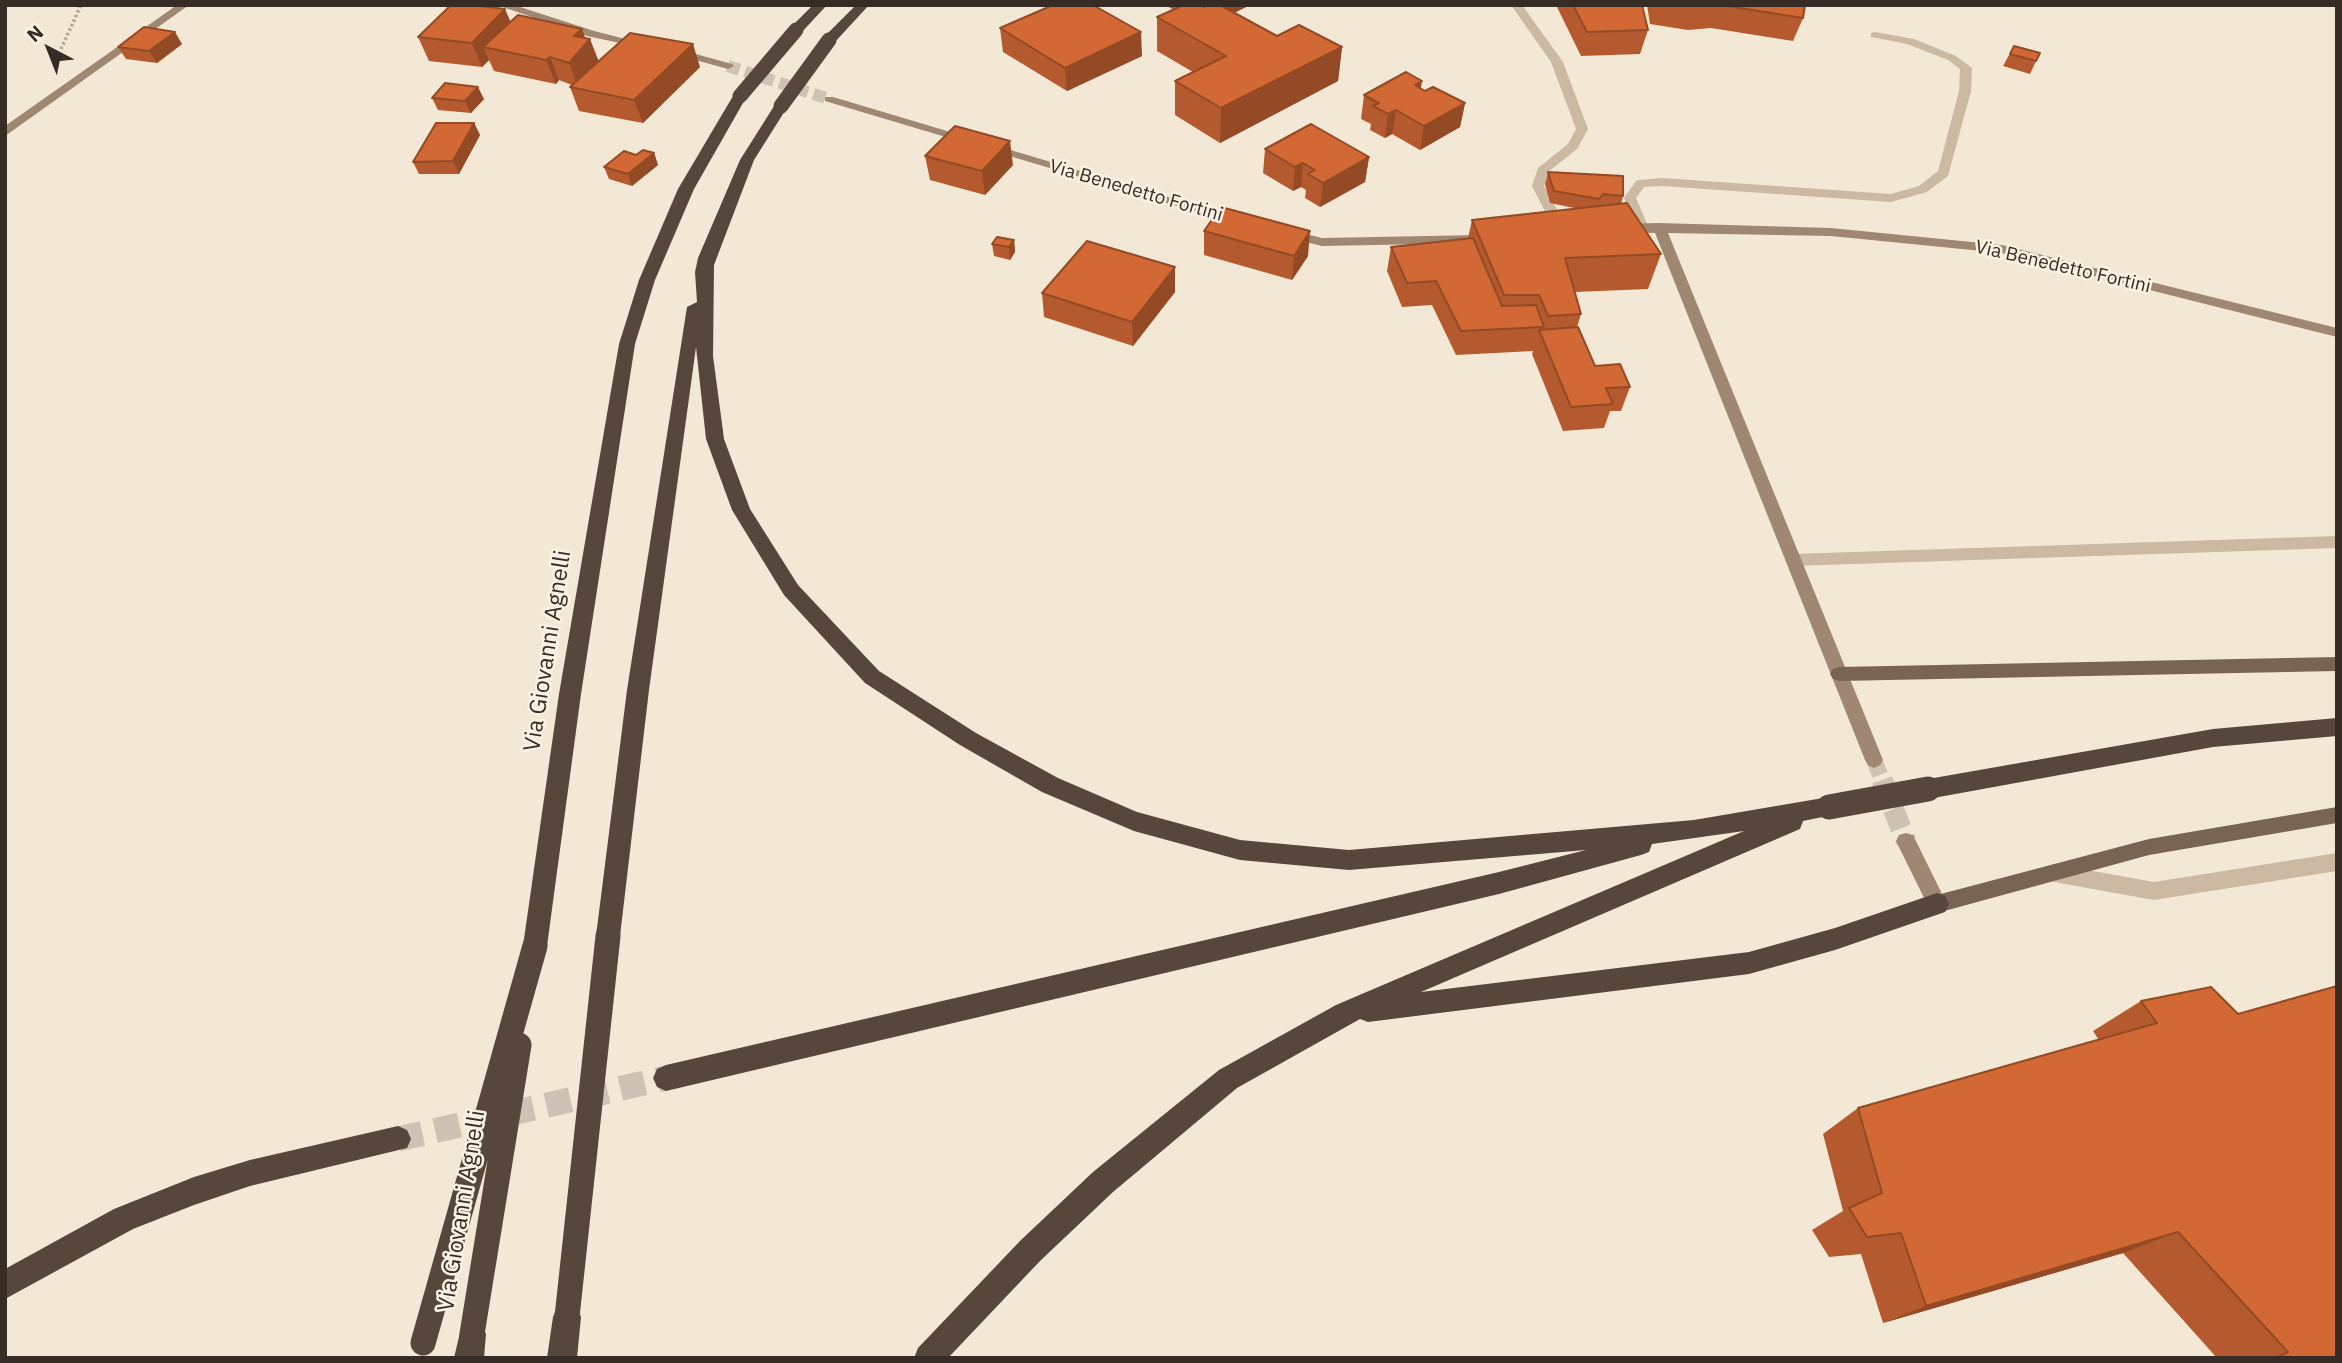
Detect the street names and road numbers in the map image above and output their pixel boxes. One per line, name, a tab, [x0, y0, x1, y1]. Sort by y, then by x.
street label: Via Benedetto Fortini	[1047, 155, 1225, 227]
street label: Via Benedetto Fortini	[1973, 236, 2153, 298]
street label: Via Giovanni Agnelli	[518, 548, 578, 754]
street label: Via Giovanni Agnelli	[432, 1108, 492, 1314]

